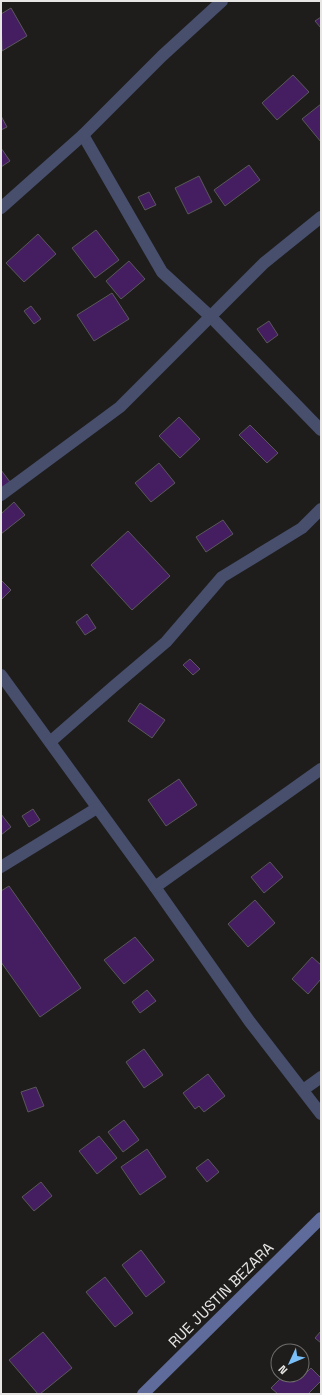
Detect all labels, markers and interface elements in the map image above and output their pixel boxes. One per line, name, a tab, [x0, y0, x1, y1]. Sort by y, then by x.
street label: RUE JUSTIN BEZARA	[164, 1238, 278, 1351]
north arrow	[270, 1343, 310, 1383]
text: N	[275, 1362, 290, 1377]

